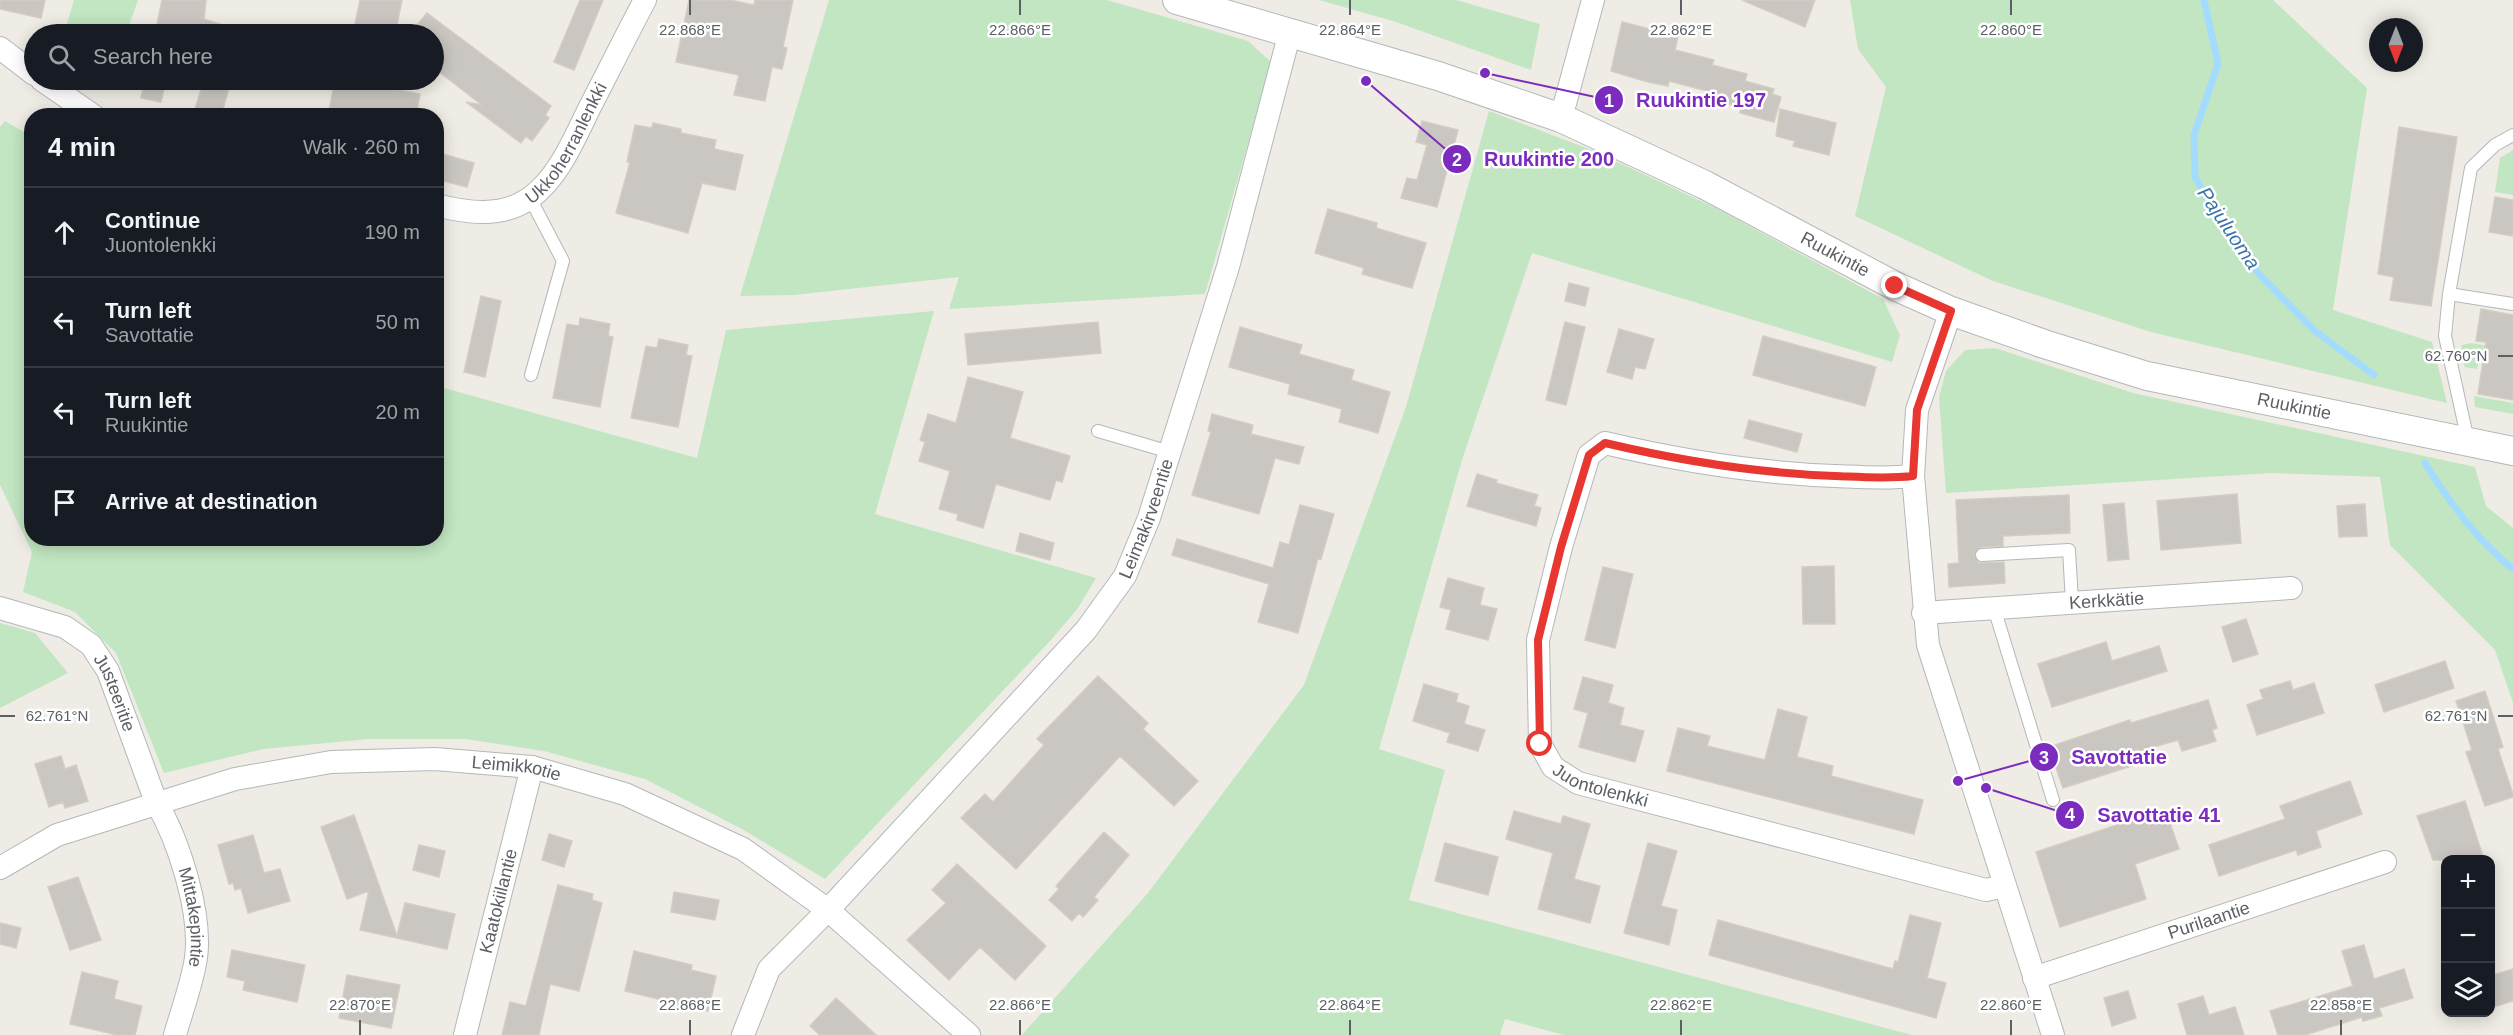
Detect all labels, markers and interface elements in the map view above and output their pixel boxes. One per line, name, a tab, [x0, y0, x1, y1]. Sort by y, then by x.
north arrow	[2369, 18, 2423, 72]
text: 22.868°E	[659, 21, 721, 38]
text: 22.866°E	[989, 21, 1051, 38]
text: 22.864°E	[1319, 21, 1381, 38]
text: 22.862°E	[1650, 21, 1712, 38]
text: 22.860°E	[1980, 21, 2042, 38]
search box	[24, 24, 444, 90]
icon: search	[45, 41, 78, 74]
text: Search here	[93, 44, 213, 69]
street label: Ukkoherranlenkki	[522, 79, 611, 208]
callout: Ruukintie 197	[1594, 81, 1778, 119]
text: Ruukintie 197	[1636, 89, 1766, 111]
text: 1	[1604, 91, 1614, 111]
text: 4 min	[48, 132, 116, 162]
text: Walk · 260 m	[303, 136, 420, 158]
callout: Ruukintie 200	[1442, 140, 1626, 178]
text: Ruukintie 200	[1484, 148, 1614, 170]
text: 2	[1452, 150, 1462, 170]
water label: Pajuluoma	[2193, 183, 2265, 273]
text: Continue	[105, 208, 200, 233]
icon: ahead	[48, 216, 81, 249]
text: 190 m	[364, 221, 420, 243]
street label: Ruukintie	[1797, 228, 1873, 281]
text: Juontolenkki	[105, 234, 216, 256]
route end	[1881, 272, 1907, 298]
text: Turn left	[105, 298, 191, 323]
icon: left	[48, 306, 81, 339]
text: 50 m	[376, 311, 420, 333]
text: Savottatie	[105, 324, 194, 346]
text: 62.760°N	[2425, 347, 2487, 364]
text: Turn left	[105, 388, 191, 413]
street label: Ruukintie	[2255, 389, 2333, 424]
icon: left	[48, 396, 81, 429]
text: 20 m	[376, 401, 420, 423]
text: Ruukintie	[105, 414, 188, 436]
street label: Leimakirveentie	[1115, 456, 1177, 581]
icon: arrive	[48, 486, 81, 519]
text: Arrive at destination	[105, 489, 318, 514]
street label: Kerkkätie	[2068, 588, 2145, 613]
street label: Justeeritie	[90, 650, 139, 734]
text: 62.761°N	[26, 707, 88, 724]
text: 62.761°N	[2425, 707, 2487, 724]
route start	[1526, 730, 1552, 756]
callout: Savottatie	[2029, 738, 2178, 776]
text: Savottatie	[2071, 746, 2167, 768]
text: 3	[2039, 748, 2049, 768]
street label: Leimikkotie	[471, 752, 563, 785]
street label: Juontolenkki	[1549, 760, 1650, 811]
callout: Savottatie 41	[2055, 796, 2233, 834]
text: Savottatie 41	[2097, 804, 2221, 826]
text: 4	[2065, 805, 2075, 825]
street label: Kaatokiilantie	[476, 847, 521, 956]
map controls	[2441, 855, 2495, 1017]
button: +	[2441, 855, 2495, 909]
street label: Mittakepintie	[174, 865, 207, 969]
street label: Purilaantie	[2165, 897, 2252, 943]
button: −	[2441, 909, 2495, 963]
button: layers	[2441, 963, 2495, 1017]
text: 22.870°E	[329, 996, 391, 1013]
text: 22.868°E	[659, 996, 721, 1013]
text: 22.866°E	[989, 996, 1051, 1013]
text: 22.864°E	[1319, 996, 1381, 1013]
text: 22.862°E	[1650, 996, 1712, 1013]
text: 22.860°E	[1980, 996, 2042, 1013]
text: 22.858°E	[2310, 996, 2372, 1013]

